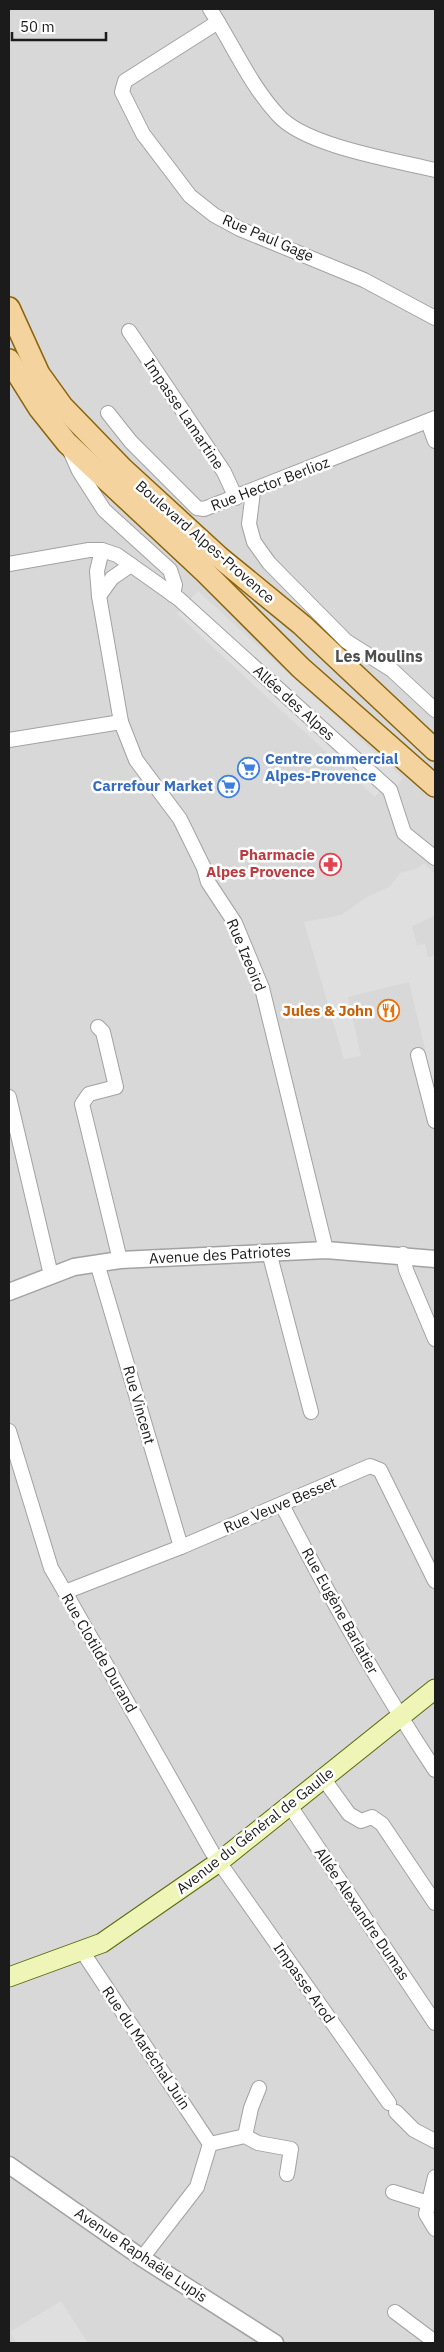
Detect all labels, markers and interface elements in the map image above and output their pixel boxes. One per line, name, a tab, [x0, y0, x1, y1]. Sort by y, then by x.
scale bar	[12, 10, 106, 42]
text: 50 m	[20, 17, 55, 36]
street label: Rue Paul Gage	[220, 210, 317, 265]
street label: Impasse Lamartine	[140, 354, 229, 473]
street label: Rue Hector Berlioz	[208, 452, 332, 515]
street label: Boulevard Alpes-Provence	[132, 476, 279, 607]
district label: Les Moulins	[335, 646, 423, 666]
street label: Allée des Alpes	[250, 661, 339, 744]
place label: Centre commercial Alpes-Provence	[265, 749, 399, 785]
supermarket icon: Centre commercial Alpes-Provence	[237, 756, 261, 780]
supermarket icon: Carrefour Market	[217, 774, 241, 798]
place label: Carrefour Market	[93, 776, 213, 795]
place label: Pharmacie Alpes Provence	[206, 845, 315, 881]
pharmacy icon: Pharmacie Alpes Provence	[319, 852, 343, 876]
street label: Rue Izeoird	[223, 916, 270, 994]
restaurant icon: Jules & John	[377, 999, 401, 1023]
place label: Jules & John	[283, 1001, 373, 1020]
street label: Avenue des Patriotes	[149, 1241, 291, 1268]
street label: Rue Vincent	[119, 1363, 160, 1446]
street label: Rue Veuve Besset	[221, 1472, 339, 1537]
street label: Rue Eugène Barlatier	[298, 1544, 383, 1678]
street label: Rue Clotilde Durand	[58, 1590, 141, 1716]
street label: Avenue du Général de Gaulle	[172, 1763, 337, 1898]
street label: Allée Alexandre Dumas	[311, 1844, 414, 1984]
street label: Impasse Arod	[270, 1939, 339, 2027]
street label: Rue du Maréchal Juin	[98, 1982, 195, 2113]
street label: Avenue Raphaële Lupis	[71, 2203, 211, 2306]

